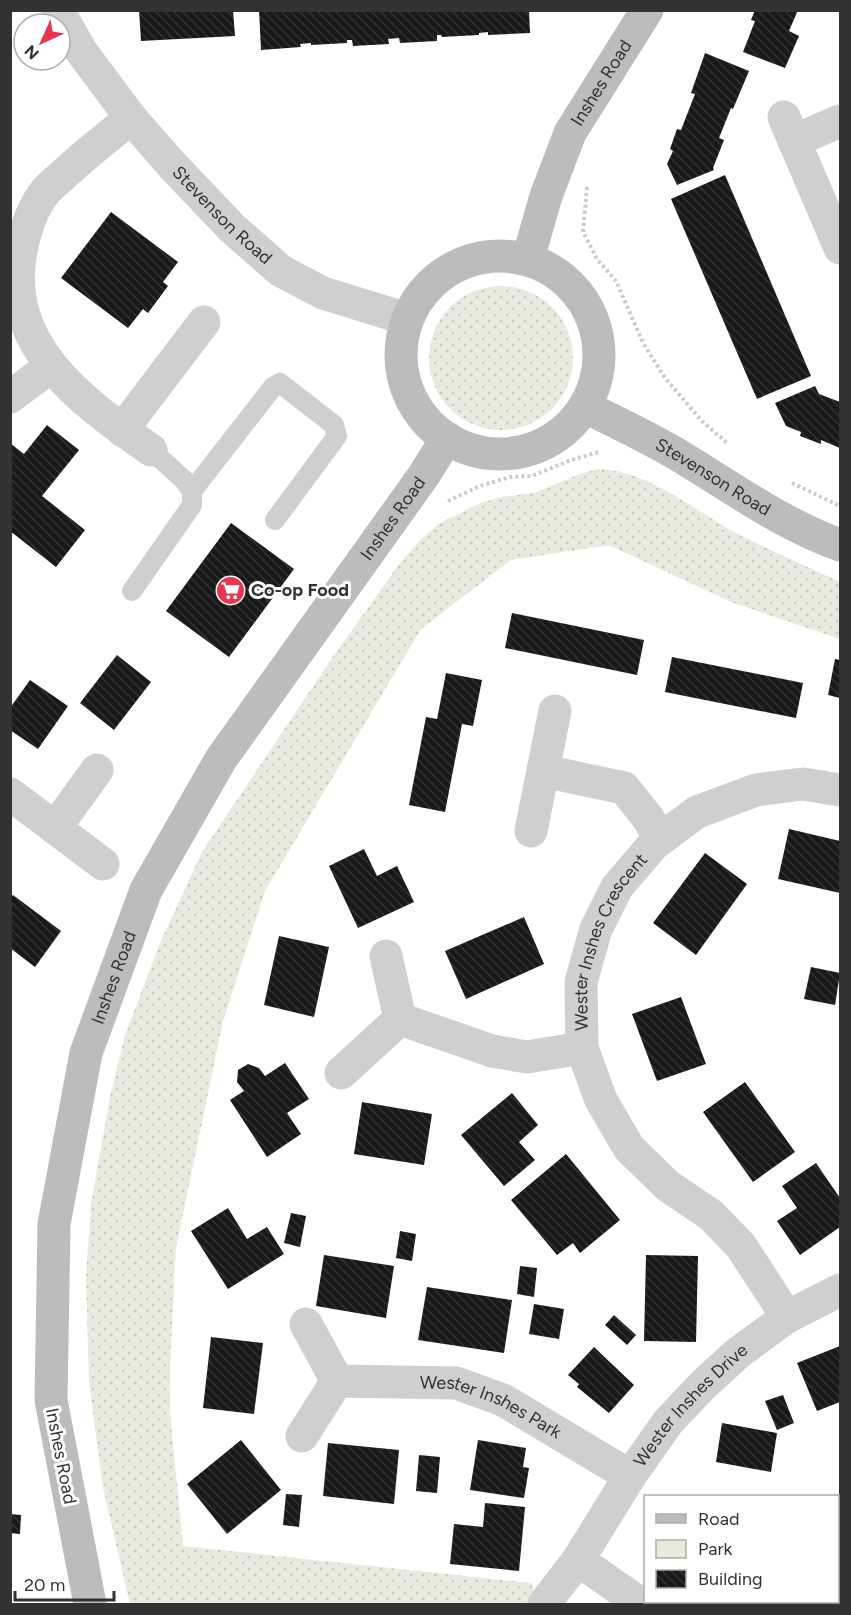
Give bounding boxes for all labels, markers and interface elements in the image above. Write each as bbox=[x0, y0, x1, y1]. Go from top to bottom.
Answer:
north arrow bbox=[12, 12, 72, 72]
street label: Inshes Road bbox=[566, 36, 637, 130]
text: N bbox=[21, 41, 43, 63]
street label: Stevenson Road bbox=[168, 161, 277, 269]
street label: Stevenson Road bbox=[652, 433, 775, 521]
street label: Inshes Road bbox=[356, 472, 430, 565]
supermarket icon: Co-op Food bbox=[214, 574, 246, 606]
place label: Co-op Food bbox=[251, 579, 349, 601]
street label: Wester Inshes Crescent bbox=[570, 849, 652, 1031]
street label: Inshes Road bbox=[87, 928, 141, 1027]
street label: Wester Inshes Drive bbox=[629, 1339, 752, 1471]
street label: Wester Inshes Park bbox=[420, 1371, 566, 1444]
street label: Inshes Road bbox=[41, 1406, 81, 1506]
legend bbox=[644, 1495, 839, 1603]
text: Road bbox=[698, 1508, 739, 1530]
text: Park bbox=[698, 1538, 733, 1560]
scale bar bbox=[15, 1564, 114, 1602]
text: Building bbox=[698, 1568, 763, 1590]
text: 20 m bbox=[24, 1574, 65, 1596]

